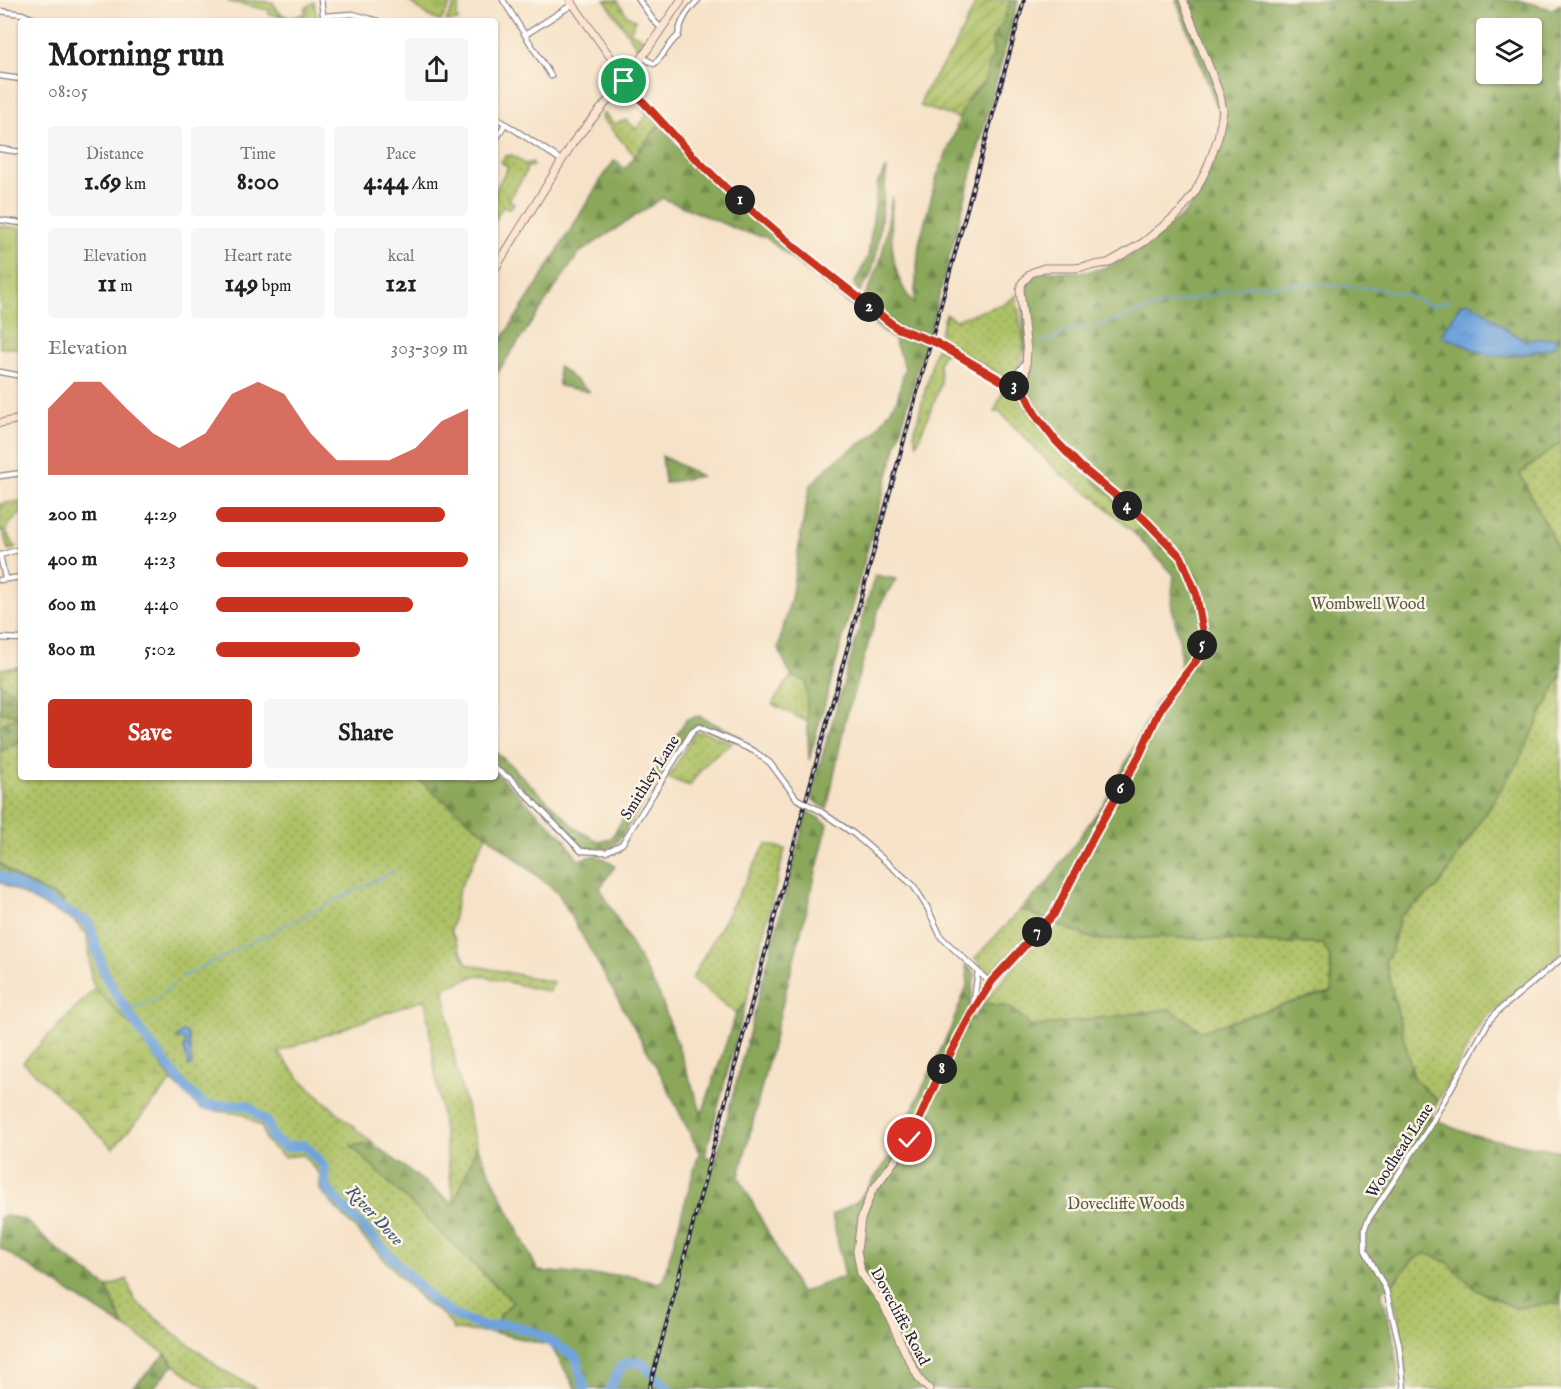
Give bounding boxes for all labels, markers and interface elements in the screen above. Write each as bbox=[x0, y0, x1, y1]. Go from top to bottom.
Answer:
map controls bbox=[1476, 18, 1542, 84]
button: layers bbox=[1476, 18, 1542, 84]
text: Morning run bbox=[48, 35, 224, 77]
button: share bbox=[405, 38, 468, 101]
pin bbox=[598, 55, 649, 106]
icon: arrive bbox=[607, 64, 640, 97]
text: 08:05 bbox=[48, 79, 88, 104]
text: Distance bbox=[86, 145, 144, 165]
text: Time bbox=[240, 145, 276, 165]
text: Pace bbox=[386, 145, 416, 165]
text: 1.69 bbox=[84, 165, 122, 198]
text: 8:00 bbox=[237, 165, 279, 198]
text: 4:44 bbox=[364, 165, 409, 198]
text: km bbox=[122, 175, 146, 195]
text: /km bbox=[409, 175, 438, 195]
pin: 1 bbox=[725, 185, 755, 215]
text: 1 bbox=[737, 190, 743, 210]
text: Elevation bbox=[83, 247, 147, 267]
text: Heart rate bbox=[224, 247, 292, 267]
text: kcal bbox=[388, 247, 414, 267]
text: 11 bbox=[97, 267, 117, 300]
text: 149 bbox=[225, 267, 258, 300]
text: 121 bbox=[385, 267, 417, 300]
text: m bbox=[117, 277, 133, 297]
text: bpm bbox=[258, 277, 291, 297]
pin: 2 bbox=[854, 292, 884, 322]
text: 2 bbox=[865, 297, 873, 317]
text: Elevation bbox=[48, 336, 127, 361]
text: 303–309 m bbox=[391, 336, 468, 361]
pin: 3 bbox=[999, 371, 1029, 401]
text: 3 bbox=[1011, 376, 1017, 396]
pin: 4 bbox=[1112, 491, 1142, 521]
text: 4 bbox=[1123, 496, 1131, 516]
text: 200 m bbox=[48, 502, 97, 527]
text: 4:29 bbox=[144, 502, 177, 527]
text: 400 m bbox=[48, 547, 97, 572]
text: 4:23 bbox=[144, 547, 176, 572]
text: 600 m bbox=[48, 592, 96, 617]
text: 4:40 bbox=[144, 592, 179, 617]
park label: Wombwell Wood bbox=[1311, 595, 1425, 615]
pin: 5 bbox=[1187, 630, 1217, 660]
text: 5 bbox=[1199, 635, 1205, 655]
text: 800 m bbox=[48, 637, 95, 662]
text: 5:02 bbox=[144, 637, 176, 662]
button: Save bbox=[48, 699, 252, 768]
button: Share bbox=[264, 699, 468, 768]
street label: Smithley Lane bbox=[617, 732, 685, 824]
pin: 6 bbox=[1105, 774, 1135, 804]
text: 6 bbox=[1117, 779, 1123, 799]
pin: 7 bbox=[1022, 917, 1052, 947]
text: 7 bbox=[1033, 922, 1041, 942]
pin: 8 bbox=[927, 1054, 957, 1084]
text: 8 bbox=[939, 1059, 945, 1079]
street label: Woodhead Lane bbox=[1363, 1100, 1439, 1202]
pin bbox=[884, 1114, 935, 1165]
icon: check bbox=[893, 1123, 926, 1156]
water label: River Dove bbox=[340, 1181, 408, 1251]
park label: Dovecliffe Woods bbox=[1067, 1195, 1185, 1215]
street label: Dovecliffe Road bbox=[865, 1265, 934, 1370]

